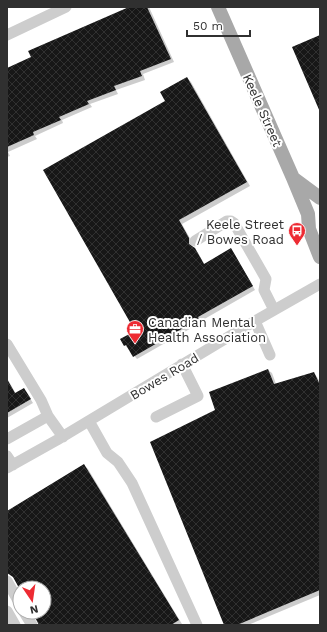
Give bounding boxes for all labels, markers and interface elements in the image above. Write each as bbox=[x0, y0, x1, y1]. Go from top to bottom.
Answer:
scale bar bbox=[187, 12, 250, 38]
text: 50 m bbox=[193, 19, 223, 33]
street label: Keele Street bbox=[240, 72, 285, 149]
place label: Keele Street / Bowes Road bbox=[197, 217, 285, 247]
bus stop icon: Keele Street / Bowes Road bbox=[287, 221, 307, 246]
place label: Canadian Mental Health Association bbox=[148, 315, 266, 345]
office icon: Canadian Mental Health Association bbox=[125, 319, 145, 344]
street label: Bowes Road bbox=[127, 350, 201, 403]
north arrow bbox=[12, 580, 52, 620]
text: N bbox=[29, 602, 40, 617]

